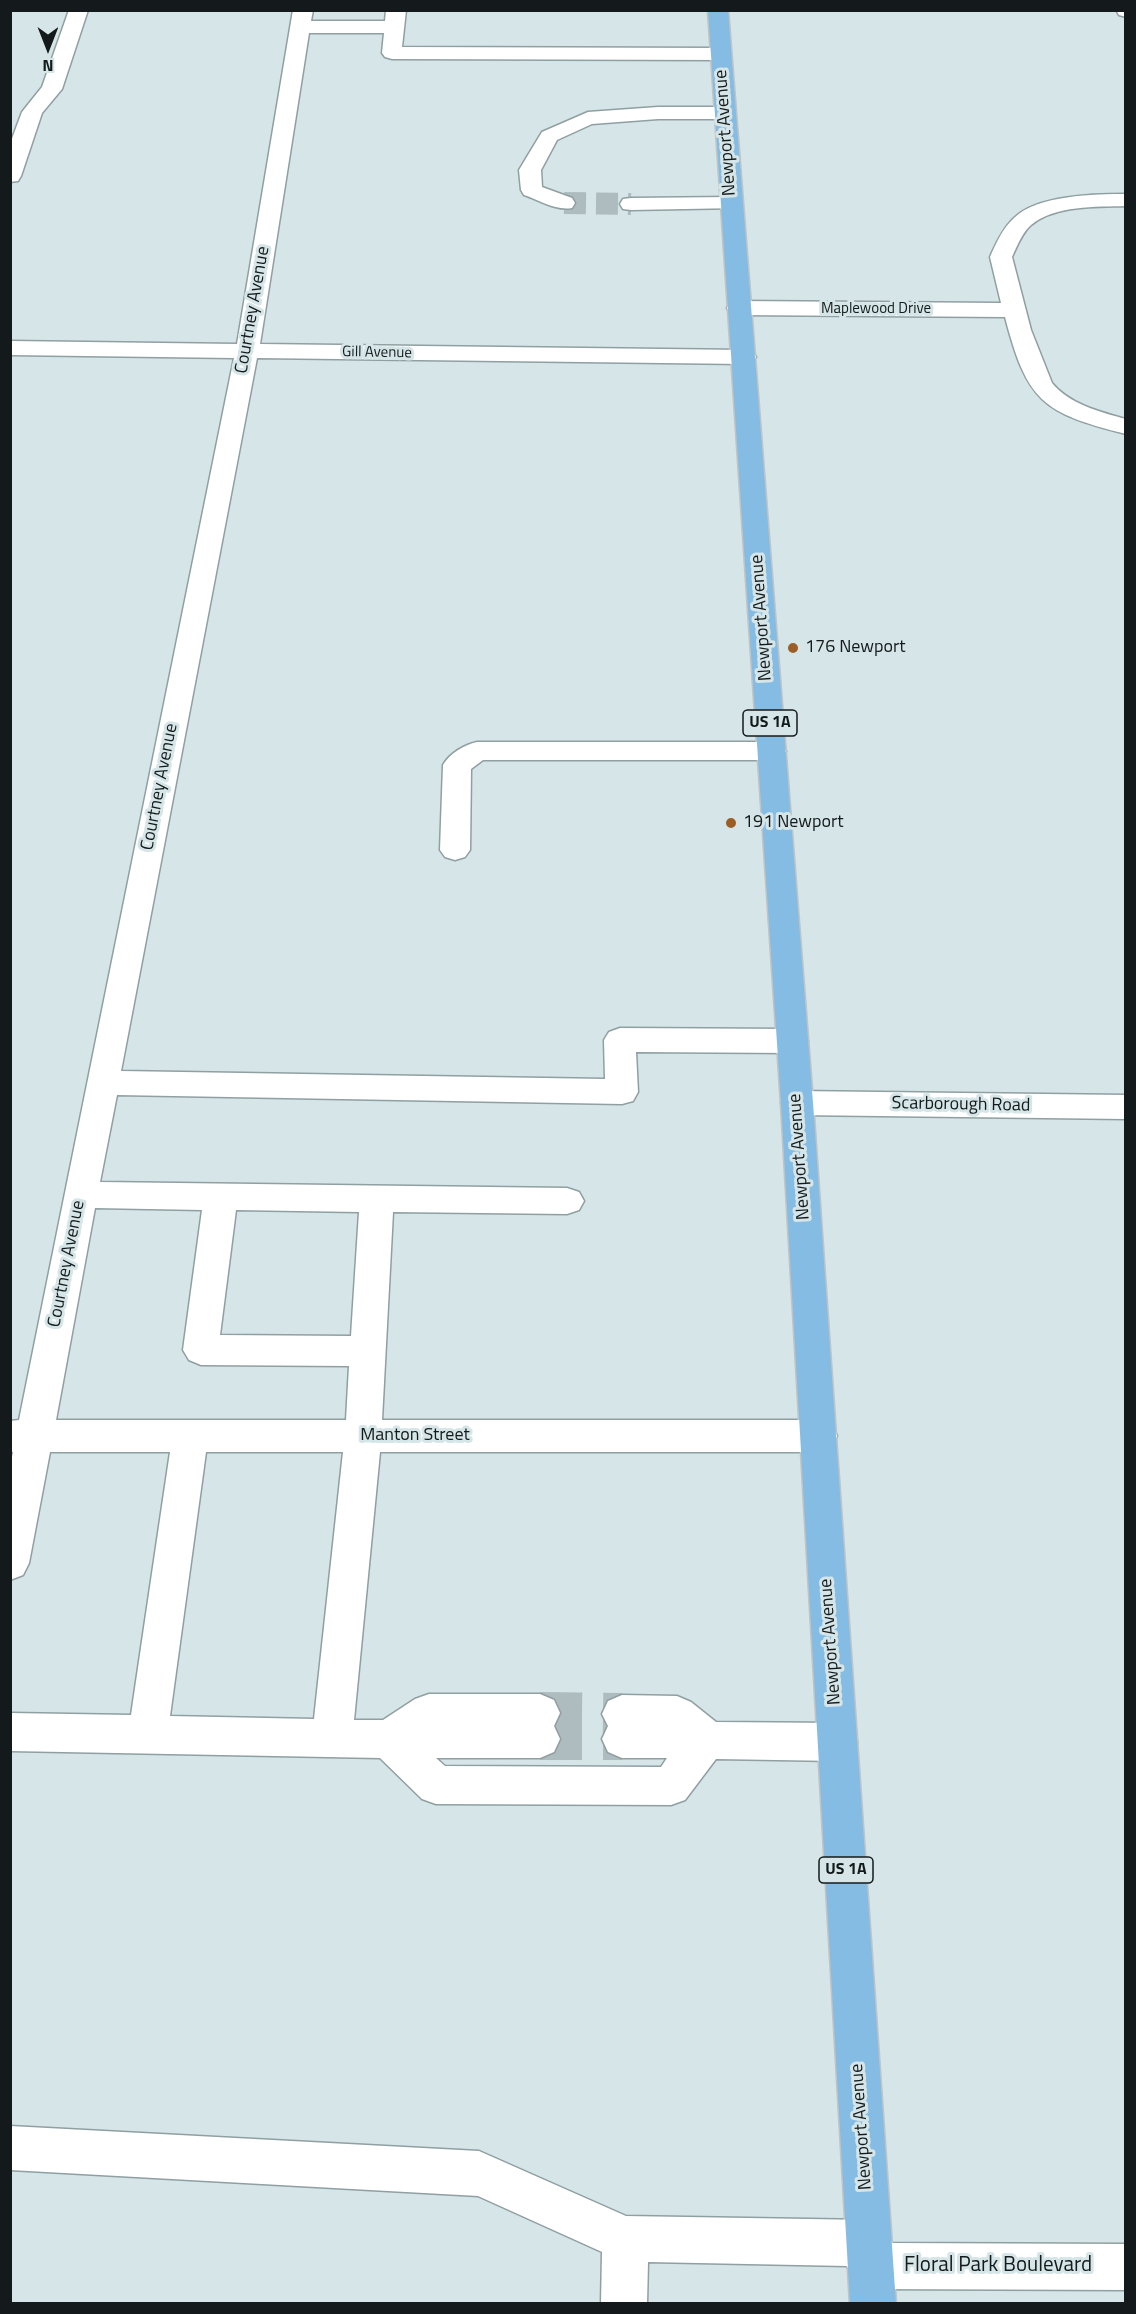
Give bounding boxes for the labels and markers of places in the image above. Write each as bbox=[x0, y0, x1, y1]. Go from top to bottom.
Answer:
place label: 176 Newport bbox=[805, 637, 906, 659]
marker: 176 Newport bbox=[786, 641, 800, 655]
place label: 191 Newport bbox=[743, 812, 844, 834]
marker: 191 Newport bbox=[724, 816, 738, 830]

